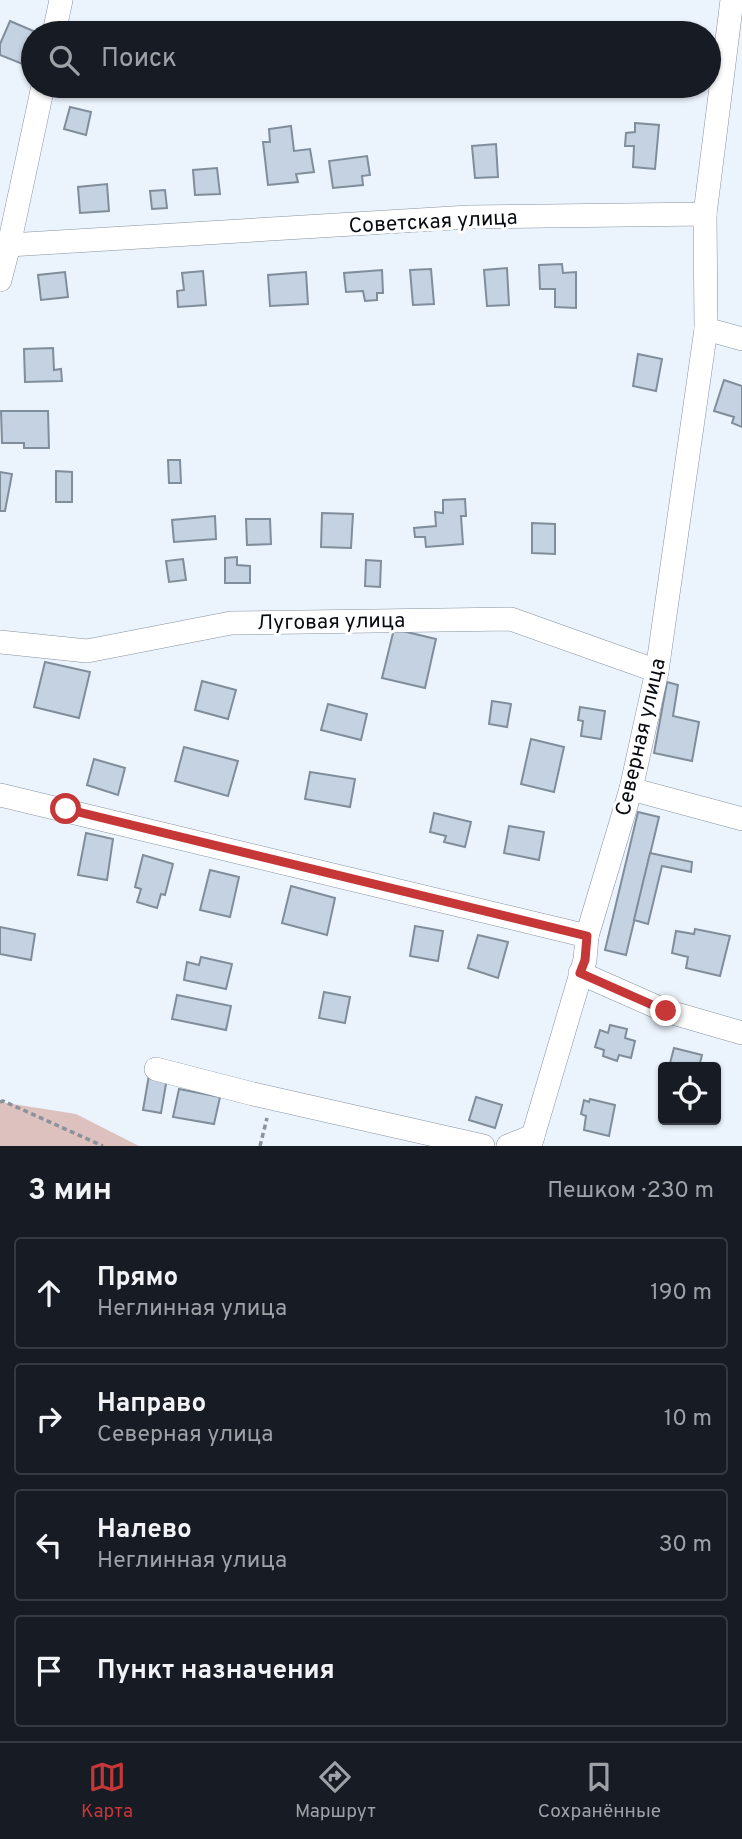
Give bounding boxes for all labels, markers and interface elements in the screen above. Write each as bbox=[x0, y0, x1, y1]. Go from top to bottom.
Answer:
search box bbox=[21, 21, 721, 98]
icon: search bbox=[45, 41, 83, 79]
text: Поиск bbox=[101, 43, 177, 76]
street label: Советская улица bbox=[348, 205, 518, 240]
street label: Луговая улица bbox=[257, 608, 405, 637]
street label: Северная улица bbox=[610, 656, 673, 819]
route start bbox=[50, 793, 81, 824]
route end bbox=[650, 995, 681, 1026]
map controls bbox=[658, 1062, 721, 1125]
button: locate bbox=[658, 1062, 721, 1125]
text: 3 мин bbox=[28, 1173, 112, 1210]
text: Пешком · 230 m bbox=[547, 1177, 714, 1206]
text: Прямо bbox=[97, 1262, 178, 1295]
icon: ahead bbox=[30, 1274, 68, 1312]
text: 190 m bbox=[650, 1279, 712, 1308]
text: Неглинная улица bbox=[97, 1295, 287, 1324]
text: Направо bbox=[97, 1388, 206, 1421]
icon: right bbox=[30, 1400, 68, 1438]
text: 10 m bbox=[664, 1405, 712, 1434]
text: Северная улица bbox=[97, 1421, 273, 1450]
text: Налево bbox=[97, 1514, 192, 1547]
icon: left bbox=[30, 1526, 68, 1564]
text: 30 m bbox=[659, 1531, 712, 1560]
text: Неглинная улица bbox=[97, 1547, 287, 1576]
icon: arrive bbox=[30, 1652, 68, 1690]
text: Пункт назначения bbox=[97, 1655, 335, 1688]
tab: Карта bbox=[81, 1758, 133, 1824]
tab: Маршрут bbox=[295, 1758, 376, 1824]
tab: Сохранённые bbox=[538, 1758, 661, 1824]

